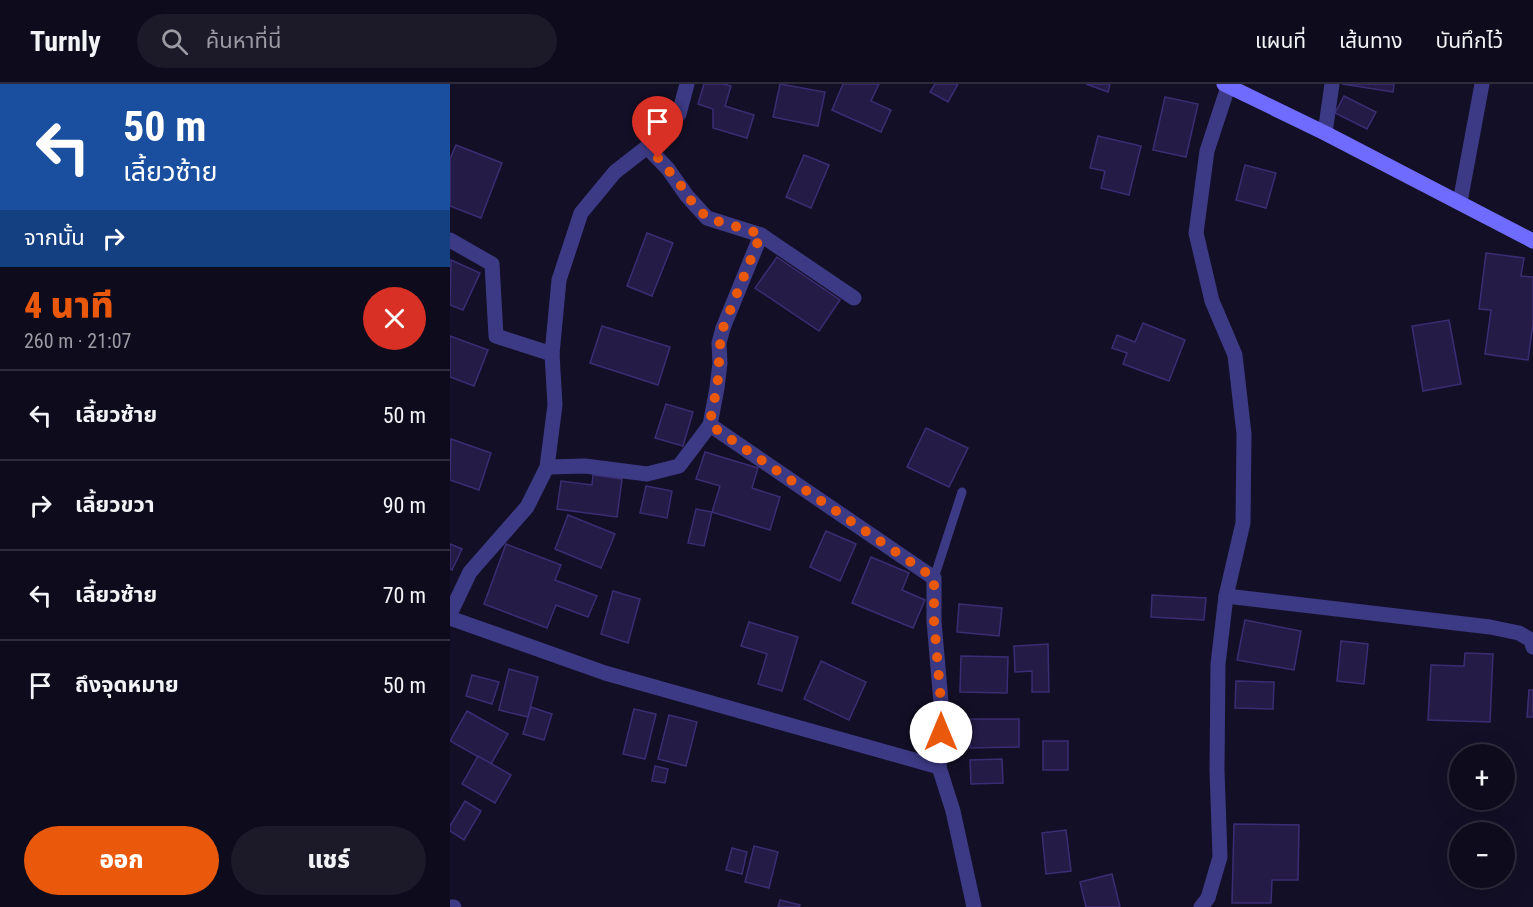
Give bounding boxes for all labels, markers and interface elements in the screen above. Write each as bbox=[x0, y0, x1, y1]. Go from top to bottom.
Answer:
search box bbox=[137, 14, 557, 68]
text: Turnly bbox=[30, 25, 101, 58]
icon: search bbox=[158, 25, 191, 58]
text: ค้นหาที่นี่ bbox=[206, 28, 281, 53]
text: แผนที่ bbox=[1255, 29, 1306, 53]
text: เส้นทาง bbox=[1339, 29, 1403, 53]
text: บันทึกไว้ bbox=[1436, 29, 1503, 53]
pin bbox=[632, 96, 683, 158]
text: 50 m bbox=[123, 102, 206, 151]
icon: arrive bbox=[641, 105, 674, 138]
icon: left bbox=[24, 108, 102, 186]
text: เลี้ยวซ้าย bbox=[123, 156, 217, 188]
icon: right bbox=[97, 222, 130, 255]
text: จากนั้น bbox=[24, 225, 85, 250]
text: 4 นาที bbox=[24, 285, 114, 327]
button: close bbox=[363, 287, 426, 350]
text: 260 m · 21:07 bbox=[24, 329, 131, 353]
icon: left bbox=[24, 399, 57, 432]
text: เลี้ยวซ้าย bbox=[75, 402, 157, 427]
text: 50 m bbox=[383, 403, 426, 428]
icon: right bbox=[24, 489, 57, 522]
text: เลี้ยวขวา bbox=[75, 492, 155, 517]
text: 90 m bbox=[383, 493, 426, 518]
icon: left bbox=[24, 579, 57, 612]
text: เลี้ยวซ้าย bbox=[75, 582, 157, 607]
text: 70 m bbox=[383, 583, 426, 608]
icon: arrive bbox=[24, 669, 57, 702]
text: ถึงจุดหมาย bbox=[75, 672, 179, 697]
text: 50 m bbox=[383, 673, 426, 698]
position arrow bbox=[909, 700, 973, 764]
map controls bbox=[1449, 744, 1515, 888]
button: + bbox=[1449, 744, 1515, 810]
button: − bbox=[1449, 822, 1515, 888]
button: ออก bbox=[24, 826, 219, 895]
button: แชร์ bbox=[231, 826, 426, 895]

